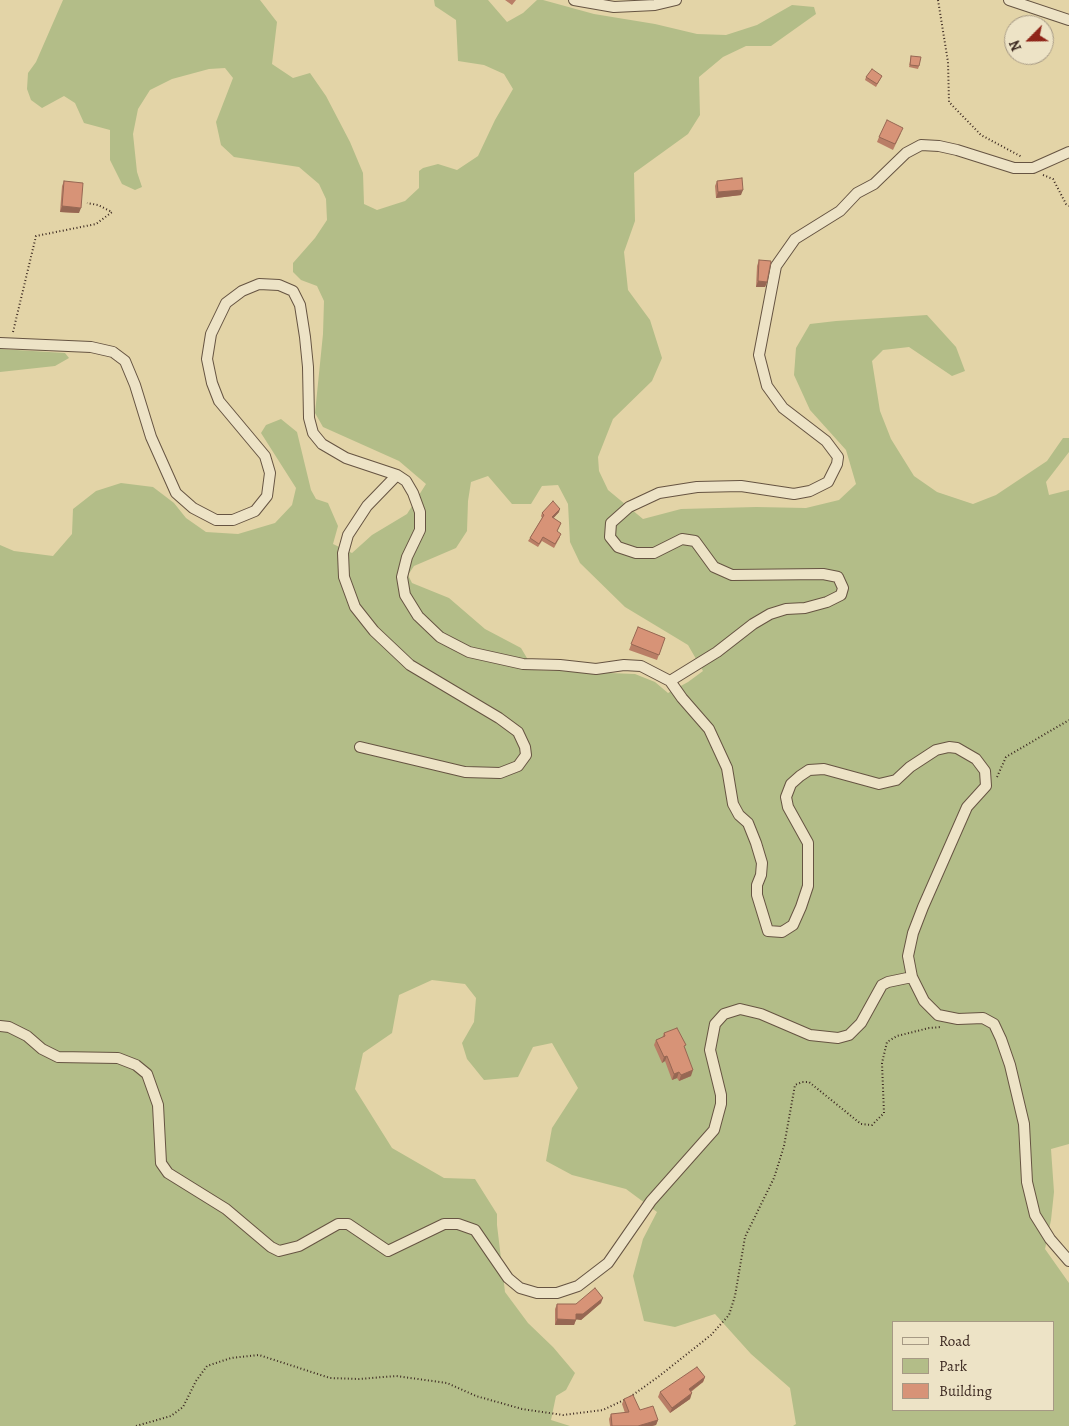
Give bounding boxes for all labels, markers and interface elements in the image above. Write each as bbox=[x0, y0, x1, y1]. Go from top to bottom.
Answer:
north arrow bbox=[1004, 15, 1054, 65]
text: N bbox=[1005, 37, 1026, 54]
legend bbox=[892, 1321, 1054, 1411]
text: Road bbox=[939, 1331, 970, 1351]
text: Park bbox=[939, 1356, 967, 1376]
text: Building bbox=[939, 1381, 992, 1401]

